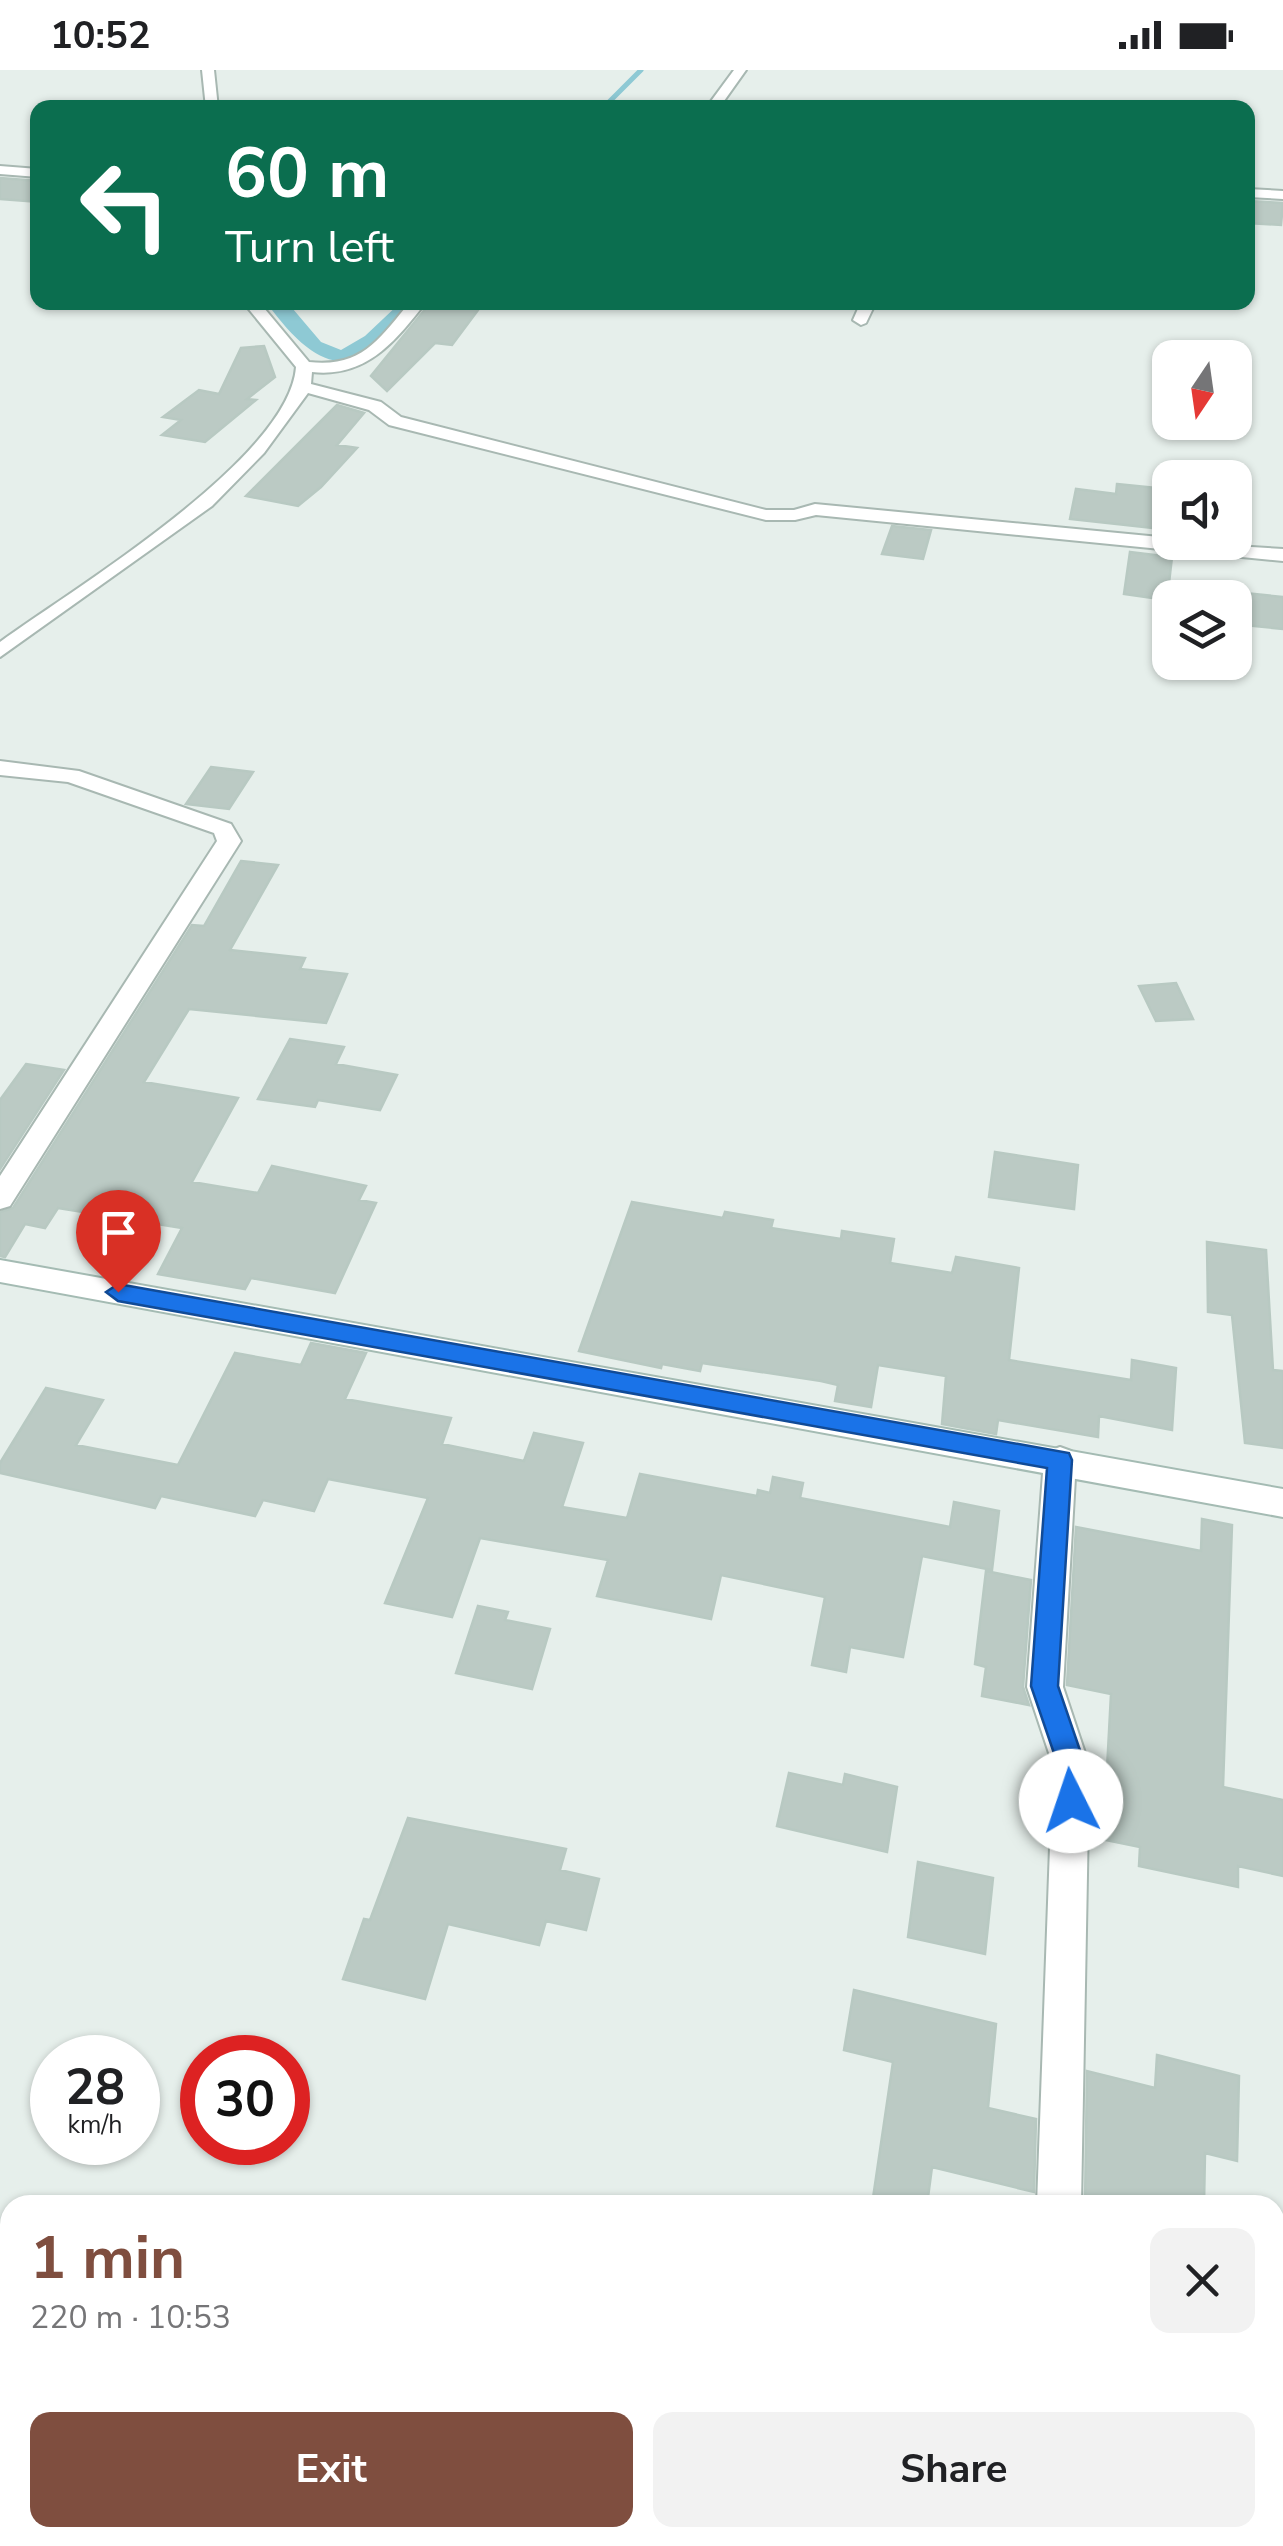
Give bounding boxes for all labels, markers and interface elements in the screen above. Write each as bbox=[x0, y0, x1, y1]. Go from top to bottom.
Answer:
text: 10:52 bbox=[50, 10, 151, 61]
text: 60 m bbox=[225, 126, 389, 222]
icon: left bbox=[60, 140, 190, 270]
text: Turn left bbox=[225, 217, 394, 278]
north arrow bbox=[1152, 340, 1252, 440]
map controls bbox=[1152, 340, 1252, 680]
button: sound bbox=[1152, 460, 1252, 560]
button: layers bbox=[1152, 580, 1252, 680]
pin bbox=[76, 1190, 161, 1293]
icon: arrive bbox=[91, 1205, 146, 1260]
position arrow bbox=[1019, 1749, 1123, 1853]
speed limit sign: 30 bbox=[180, 2035, 310, 2165]
text: 28 bbox=[65, 2053, 125, 2122]
text: km/h bbox=[67, 2108, 123, 2142]
text: 1 min bbox=[30, 2217, 185, 2299]
button: close bbox=[1150, 2228, 1255, 2333]
text: 220 m · 10:53 bbox=[30, 2296, 231, 2339]
button: Exit bbox=[30, 2412, 633, 2527]
button: Share bbox=[653, 2412, 1255, 2527]

